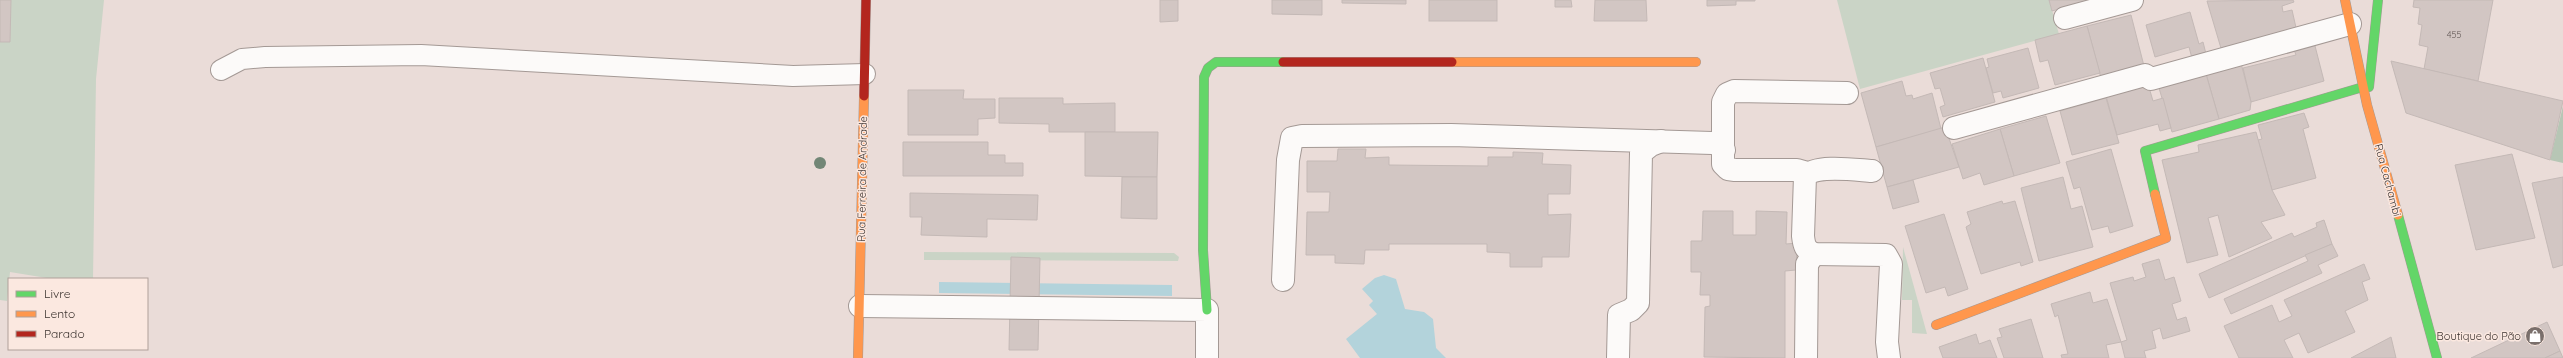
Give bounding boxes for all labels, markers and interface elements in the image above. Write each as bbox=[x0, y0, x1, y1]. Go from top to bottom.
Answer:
house number: 455 bbox=[2447, 29, 2461, 40]
street label: Rua Ferreira de Andrade bbox=[854, 116, 870, 242]
street label: Rua Cachambi bbox=[2372, 142, 2404, 218]
legend bbox=[8, 278, 148, 350]
text: Livre bbox=[44, 286, 71, 301]
text: Lento bbox=[44, 306, 75, 321]
shop icon: Boutique do Pão bbox=[2524, 325, 2546, 347]
text: Parado bbox=[44, 326, 85, 341]
place label: Boutique do Pão bbox=[2437, 329, 2521, 343]

